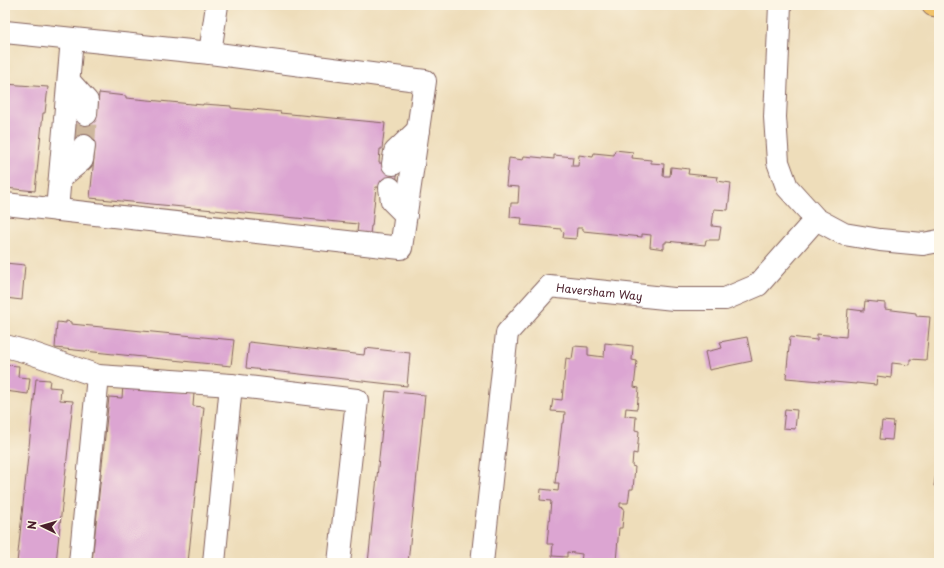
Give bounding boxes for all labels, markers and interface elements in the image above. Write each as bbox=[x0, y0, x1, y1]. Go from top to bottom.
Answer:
street label: Haversham Way bbox=[555, 278, 643, 304]
north arrow bbox=[22, 506, 62, 546]
text: N bbox=[23, 520, 40, 530]

